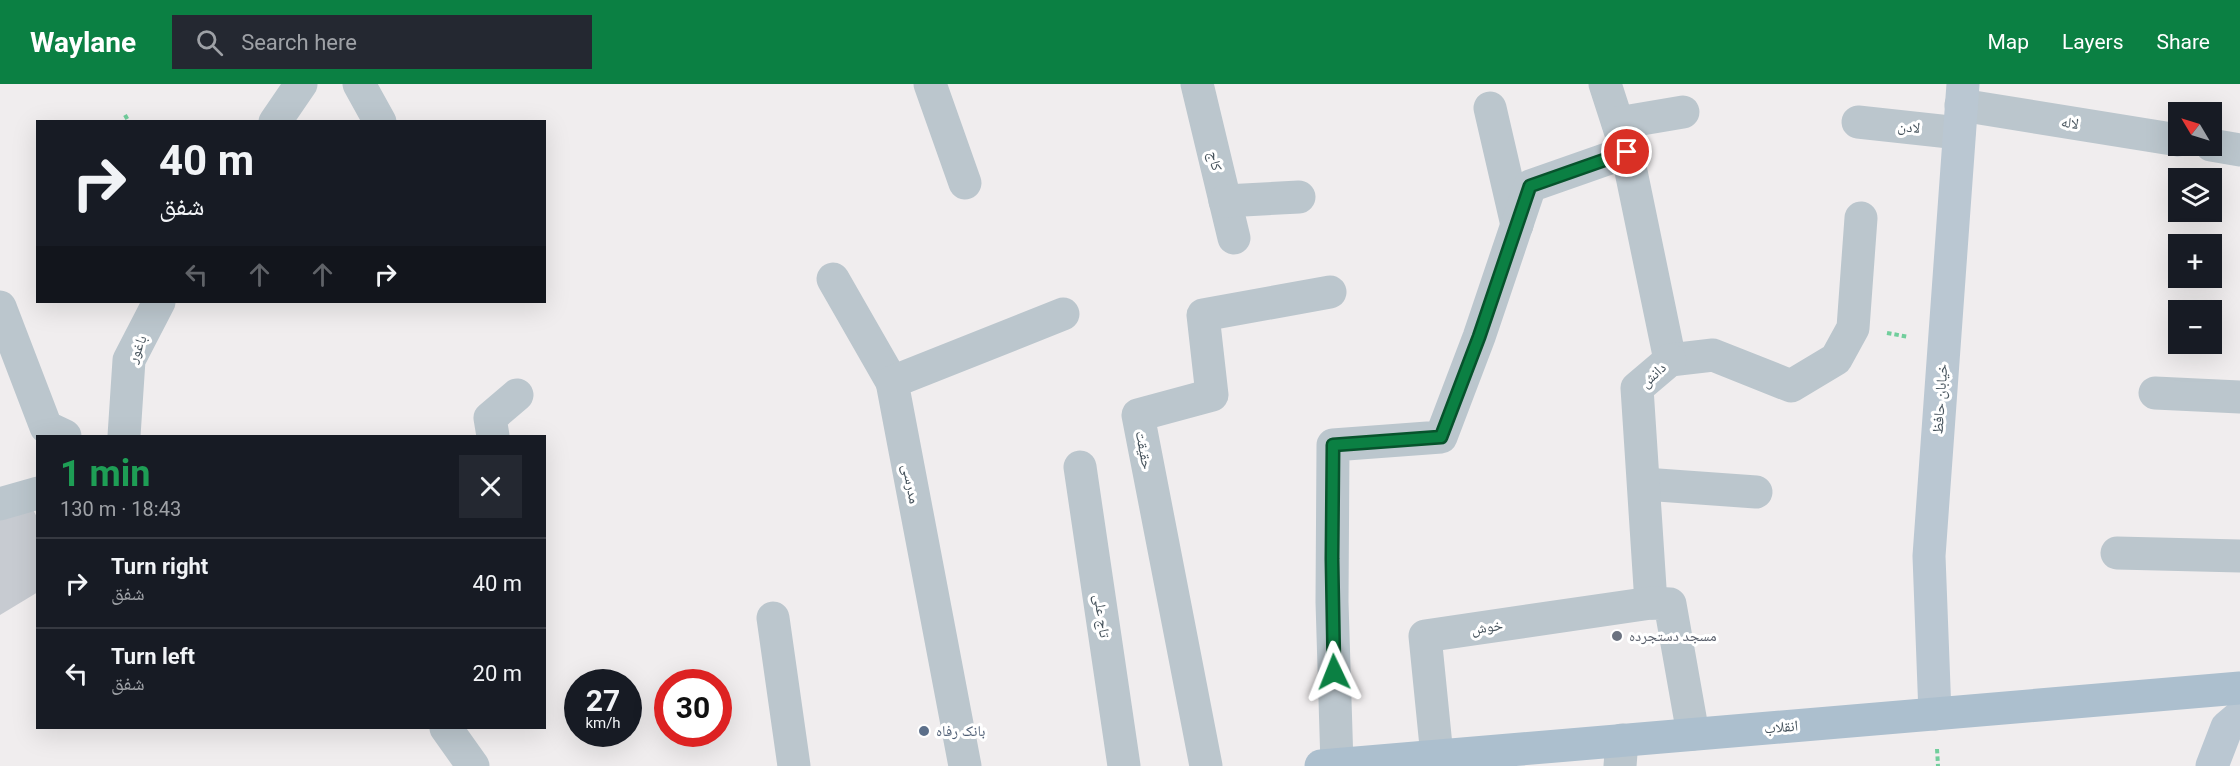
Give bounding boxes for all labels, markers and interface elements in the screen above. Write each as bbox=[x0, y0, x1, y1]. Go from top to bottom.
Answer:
search box bbox=[172, 15, 592, 69]
text: Waylane bbox=[30, 26, 136, 59]
icon: search bbox=[193, 26, 226, 59]
text: Search here bbox=[241, 30, 357, 55]
text: Map bbox=[1987, 30, 2029, 54]
text: Layers bbox=[2062, 30, 2123, 54]
text: Share bbox=[2156, 30, 2210, 54]
north arrow bbox=[2168, 102, 2222, 156]
map controls bbox=[2168, 102, 2222, 354]
street label: لاله bbox=[2060, 113, 2080, 133]
street label: لادن bbox=[1897, 117, 1921, 138]
pin bbox=[1601, 126, 1652, 177]
icon: arrive bbox=[1610, 135, 1643, 168]
text: 40 m bbox=[159, 136, 254, 185]
icon: right bbox=[60, 144, 138, 222]
street label: کاج bbox=[1203, 149, 1226, 173]
button: layers bbox=[2168, 168, 2222, 222]
text: شفق bbox=[159, 190, 205, 222]
button: + bbox=[2168, 234, 2222, 288]
icon: left bbox=[180, 258, 213, 291]
icon: ahead bbox=[243, 258, 276, 291]
icon: ahead bbox=[306, 258, 339, 291]
icon: right bbox=[369, 258, 402, 291]
button: − bbox=[2168, 300, 2222, 354]
street label: باغور bbox=[123, 333, 151, 366]
street label: دانش bbox=[1636, 358, 1670, 392]
street label: خیابان حافظ bbox=[1929, 363, 1952, 435]
street label: حقیقت bbox=[1131, 429, 1157, 471]
text: 1 min bbox=[60, 453, 151, 495]
button: close bbox=[459, 455, 522, 518]
street label: مدرسی bbox=[897, 463, 924, 506]
text: 130 m · 18:43 bbox=[60, 497, 181, 521]
text: Turn right bbox=[111, 554, 208, 579]
icon: right bbox=[60, 567, 93, 600]
text: 40 m bbox=[473, 571, 522, 596]
text: شفق bbox=[111, 581, 145, 605]
street label: تاج علی bbox=[1089, 593, 1114, 640]
street label: خوش bbox=[1470, 616, 1505, 639]
place label: مسجد دستجرده bbox=[1629, 627, 1717, 645]
marker: مسجد دستجرده bbox=[1610, 629, 1624, 643]
position arrow bbox=[1302, 640, 1366, 704]
text: Turn left bbox=[111, 644, 195, 669]
icon: left bbox=[60, 657, 93, 690]
text: 20 m bbox=[473, 661, 522, 686]
speed limit sign: 30 bbox=[654, 669, 732, 747]
text: شفق bbox=[111, 671, 145, 695]
text: 27 bbox=[586, 683, 620, 718]
text: km/h bbox=[585, 714, 621, 732]
street label: انقلاب bbox=[1763, 717, 1799, 737]
place label: بانک رفاه bbox=[936, 722, 985, 740]
marker: بانک رفاه bbox=[917, 724, 931, 738]

